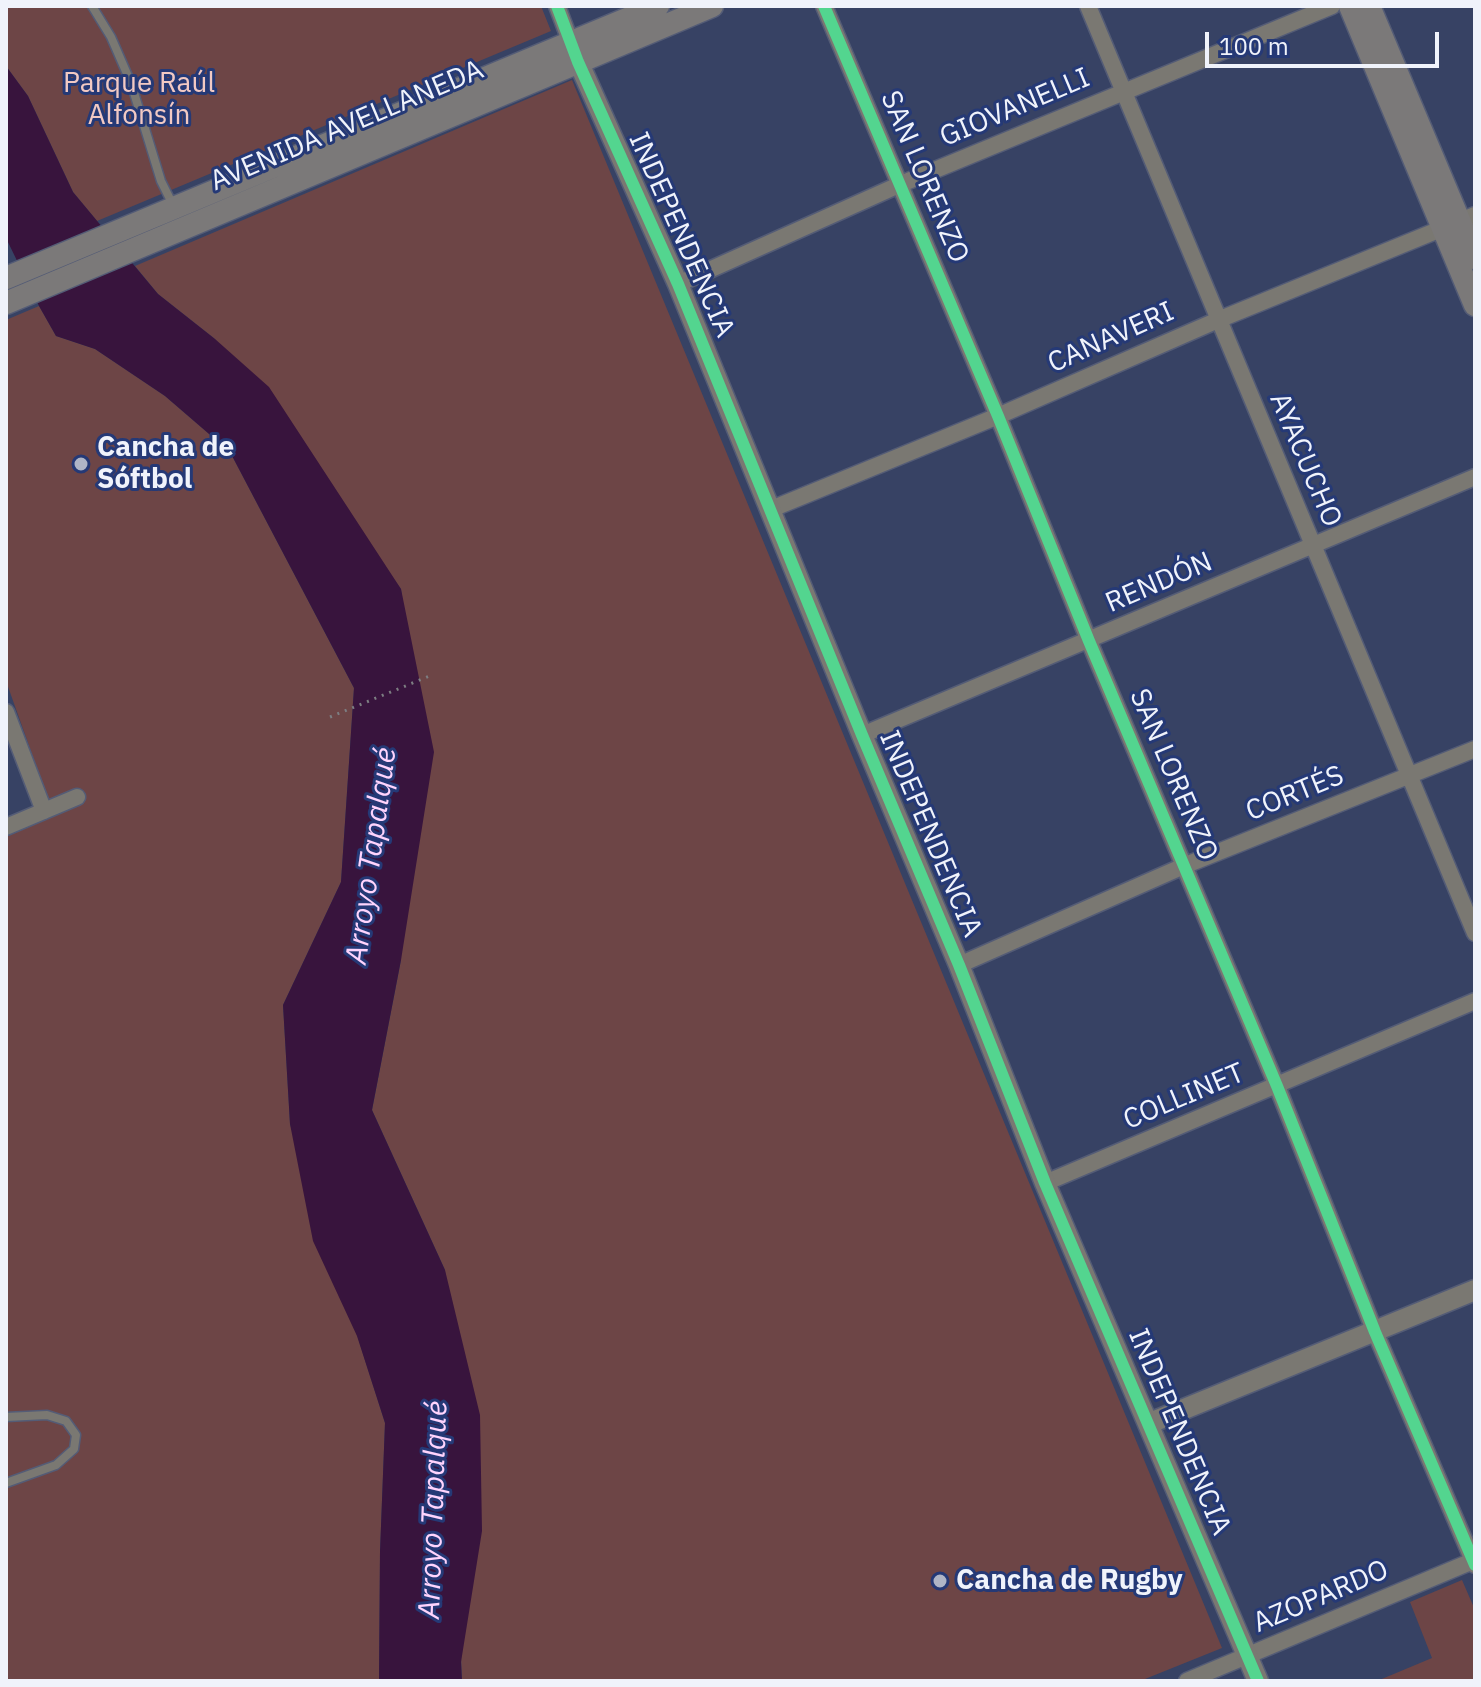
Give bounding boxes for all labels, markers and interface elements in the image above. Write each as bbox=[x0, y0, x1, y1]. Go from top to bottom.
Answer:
scale bar bbox=[1209, 16, 1443, 66]
text: 100 m bbox=[1219, 30, 1289, 62]
street label: AVENIDA AVELLANEDA bbox=[205, 53, 489, 199]
street label: GIOVANELLI bbox=[935, 61, 1095, 155]
park label: Parque Raúl Alfonsín bbox=[63, 67, 215, 133]
street label: SAN LORENZO bbox=[873, 86, 975, 268]
street label: INDEPENDENCIA bbox=[621, 127, 741, 343]
street label: CANAVERI bbox=[1043, 295, 1179, 381]
street label: AYACUCHO bbox=[1262, 388, 1348, 532]
place label: Cancha de Sóftbol bbox=[97, 431, 234, 497]
marker: Cancha de Sóftbol bbox=[72, 455, 90, 473]
street label: RENDÓN bbox=[1101, 546, 1217, 620]
street label: SAN LORENZO bbox=[1122, 684, 1224, 866]
street label: INDEPENDENCIA bbox=[871, 726, 989, 942]
water label: Arroyo Tapalqué bbox=[339, 745, 405, 967]
street label: CORTÉS bbox=[1241, 759, 1349, 829]
street label: COLLINET bbox=[1118, 1056, 1250, 1138]
street label: INDEPENDENCIA bbox=[1120, 1324, 1238, 1540]
water label: Arroyo Tapalqué bbox=[412, 1400, 456, 1620]
street label: AZOPARDO bbox=[1248, 1553, 1394, 1641]
place label: Cancha de Rugby bbox=[956, 1564, 1183, 1598]
marker: Cancha de Rugby bbox=[931, 1572, 949, 1590]

